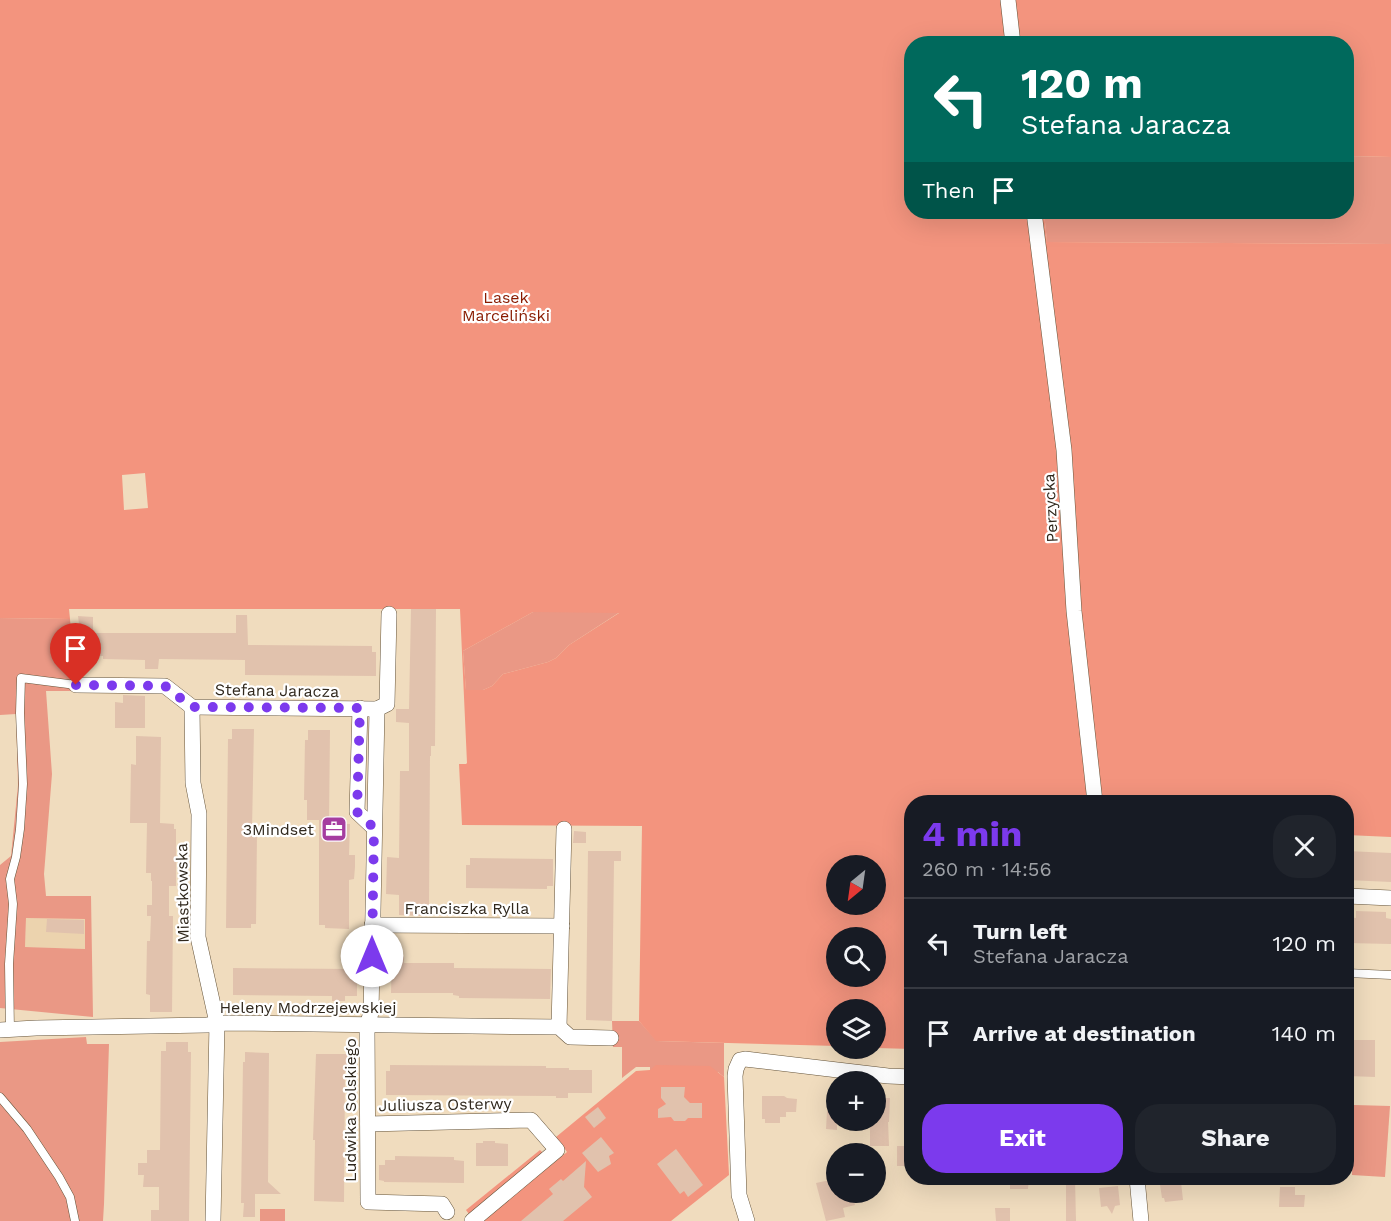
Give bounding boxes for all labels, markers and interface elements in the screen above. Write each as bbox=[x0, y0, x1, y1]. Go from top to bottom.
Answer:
text: 120 m bbox=[1021, 59, 1143, 108]
icon: left bbox=[922, 60, 1000, 138]
text: Stefana Jaracza bbox=[1021, 109, 1231, 141]
icon: arrive bbox=[987, 174, 1020, 207]
text: Then bbox=[922, 178, 975, 203]
park label: Lasek Marceliński bbox=[462, 288, 550, 325]
street label: Perzycka bbox=[1039, 473, 1062, 543]
pin bbox=[50, 623, 101, 685]
icon: arrive bbox=[59, 632, 92, 665]
street label: Stefana Jaracza bbox=[215, 680, 339, 701]
text: 4 min bbox=[922, 813, 1022, 855]
office icon: 3Mindset bbox=[319, 814, 349, 844]
button: close bbox=[1273, 815, 1336, 878]
place label: 3Mindset bbox=[243, 820, 314, 839]
street label: Miastkowska bbox=[172, 843, 193, 943]
north arrow bbox=[826, 855, 886, 915]
map controls bbox=[826, 855, 886, 1203]
text: 260 m · 14:56 bbox=[922, 857, 1052, 881]
street label: Franciszka Rylla bbox=[405, 899, 529, 918]
text: Turn left bbox=[973, 919, 1067, 944]
position arrow bbox=[340, 924, 404, 988]
button: search bbox=[826, 927, 886, 987]
icon: left bbox=[922, 927, 955, 960]
text: 120 m bbox=[1272, 931, 1336, 956]
text: Stefana Jaracza bbox=[973, 944, 1128, 968]
street label: Heleny Modrzejewskiej bbox=[219, 998, 397, 1017]
button: layers bbox=[826, 999, 886, 1059]
icon: arrive bbox=[922, 1017, 955, 1050]
text: Arrive at destination bbox=[973, 1021, 1196, 1046]
text: 140 m bbox=[1272, 1021, 1336, 1046]
street label: Ludwika Solskiego bbox=[341, 1038, 360, 1182]
button: + bbox=[826, 1071, 886, 1131]
street label: Juliusza Osterwy bbox=[378, 1094, 513, 1115]
button: Exit bbox=[922, 1104, 1123, 1173]
button: Share bbox=[1135, 1104, 1336, 1173]
button: − bbox=[826, 1143, 886, 1203]

